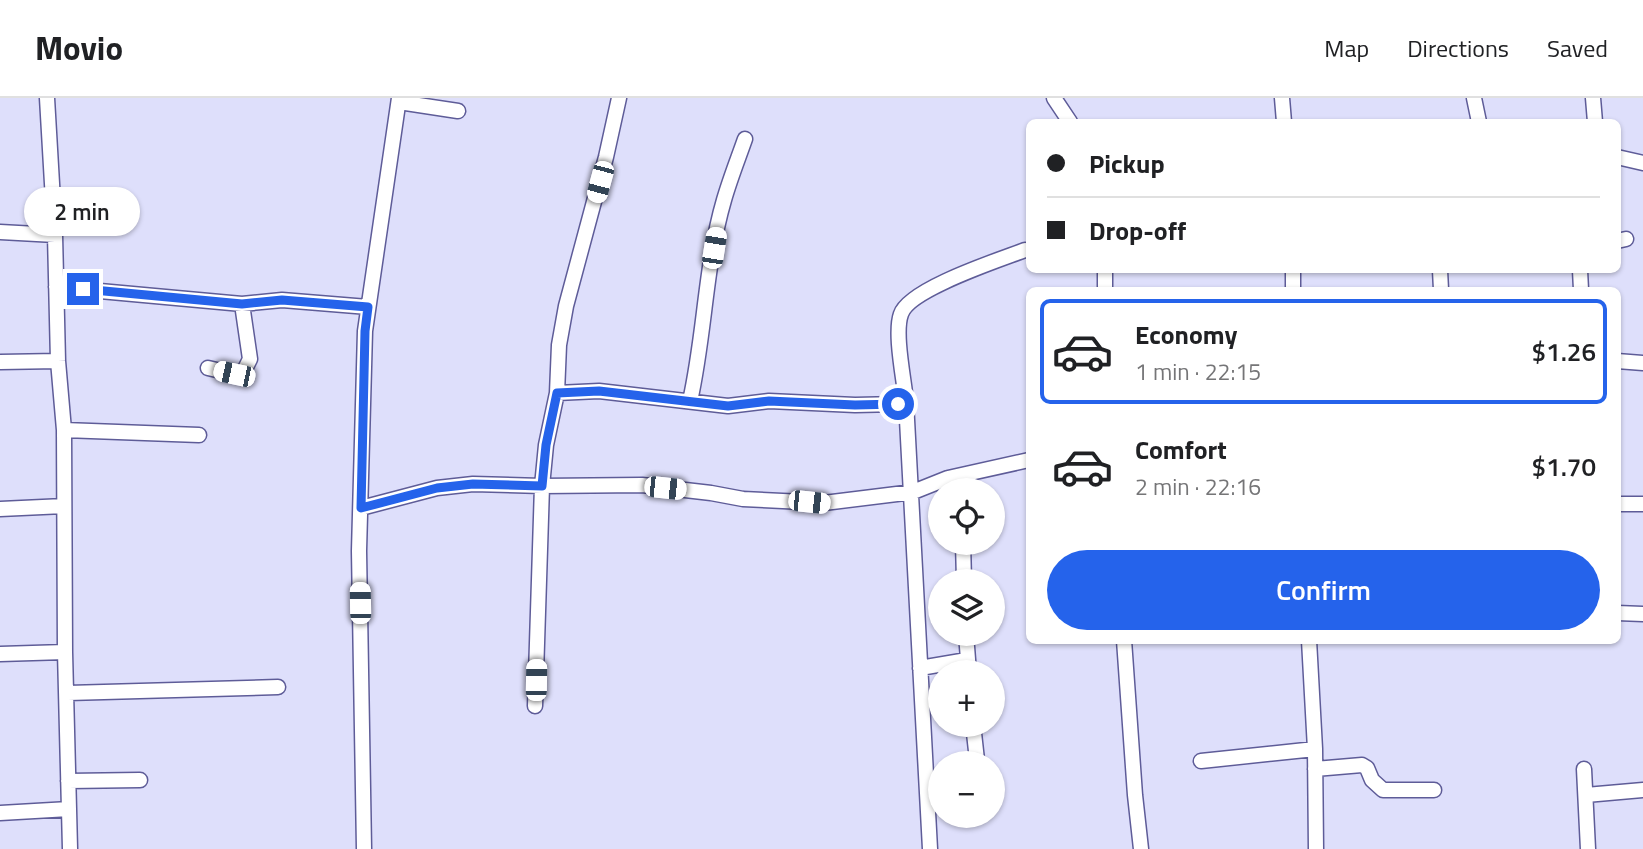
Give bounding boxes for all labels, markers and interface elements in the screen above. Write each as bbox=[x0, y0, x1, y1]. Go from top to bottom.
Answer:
text: Movio bbox=[35, 23, 123, 73]
text: Map bbox=[1324, 30, 1369, 66]
text: Directions bbox=[1407, 30, 1509, 66]
text: Saved bbox=[1547, 30, 1608, 66]
text: Pickup bbox=[1089, 144, 1165, 183]
car bbox=[585, 159, 616, 205]
callout: 2 min bbox=[25, 188, 141, 236]
text: 2 min bbox=[54, 194, 110, 229]
text: Drop-off bbox=[1089, 211, 1186, 250]
car bbox=[701, 226, 728, 270]
route end bbox=[67, 273, 99, 305]
text: Economy bbox=[1135, 315, 1237, 354]
icon: car bbox=[1051, 320, 1114, 383]
text: $1.26 bbox=[1532, 332, 1596, 371]
text: 1 min · 22:15 bbox=[1135, 354, 1261, 389]
car bbox=[212, 359, 257, 389]
route start bbox=[882, 388, 914, 420]
text: Comfort bbox=[1135, 430, 1227, 469]
icon: car bbox=[1051, 435, 1114, 498]
text: $1.70 bbox=[1532, 447, 1596, 486]
text: 2 min · 22:16 bbox=[1135, 469, 1261, 504]
car bbox=[644, 475, 687, 501]
map controls bbox=[928, 478, 1005, 828]
button: locate bbox=[928, 478, 1005, 555]
car bbox=[788, 489, 831, 515]
button: Confirm bbox=[1047, 550, 1600, 630]
button: layers bbox=[928, 569, 1005, 646]
car bbox=[350, 582, 371, 624]
car bbox=[526, 659, 547, 701]
button: + bbox=[928, 660, 1005, 737]
button: − bbox=[928, 751, 1005, 828]

